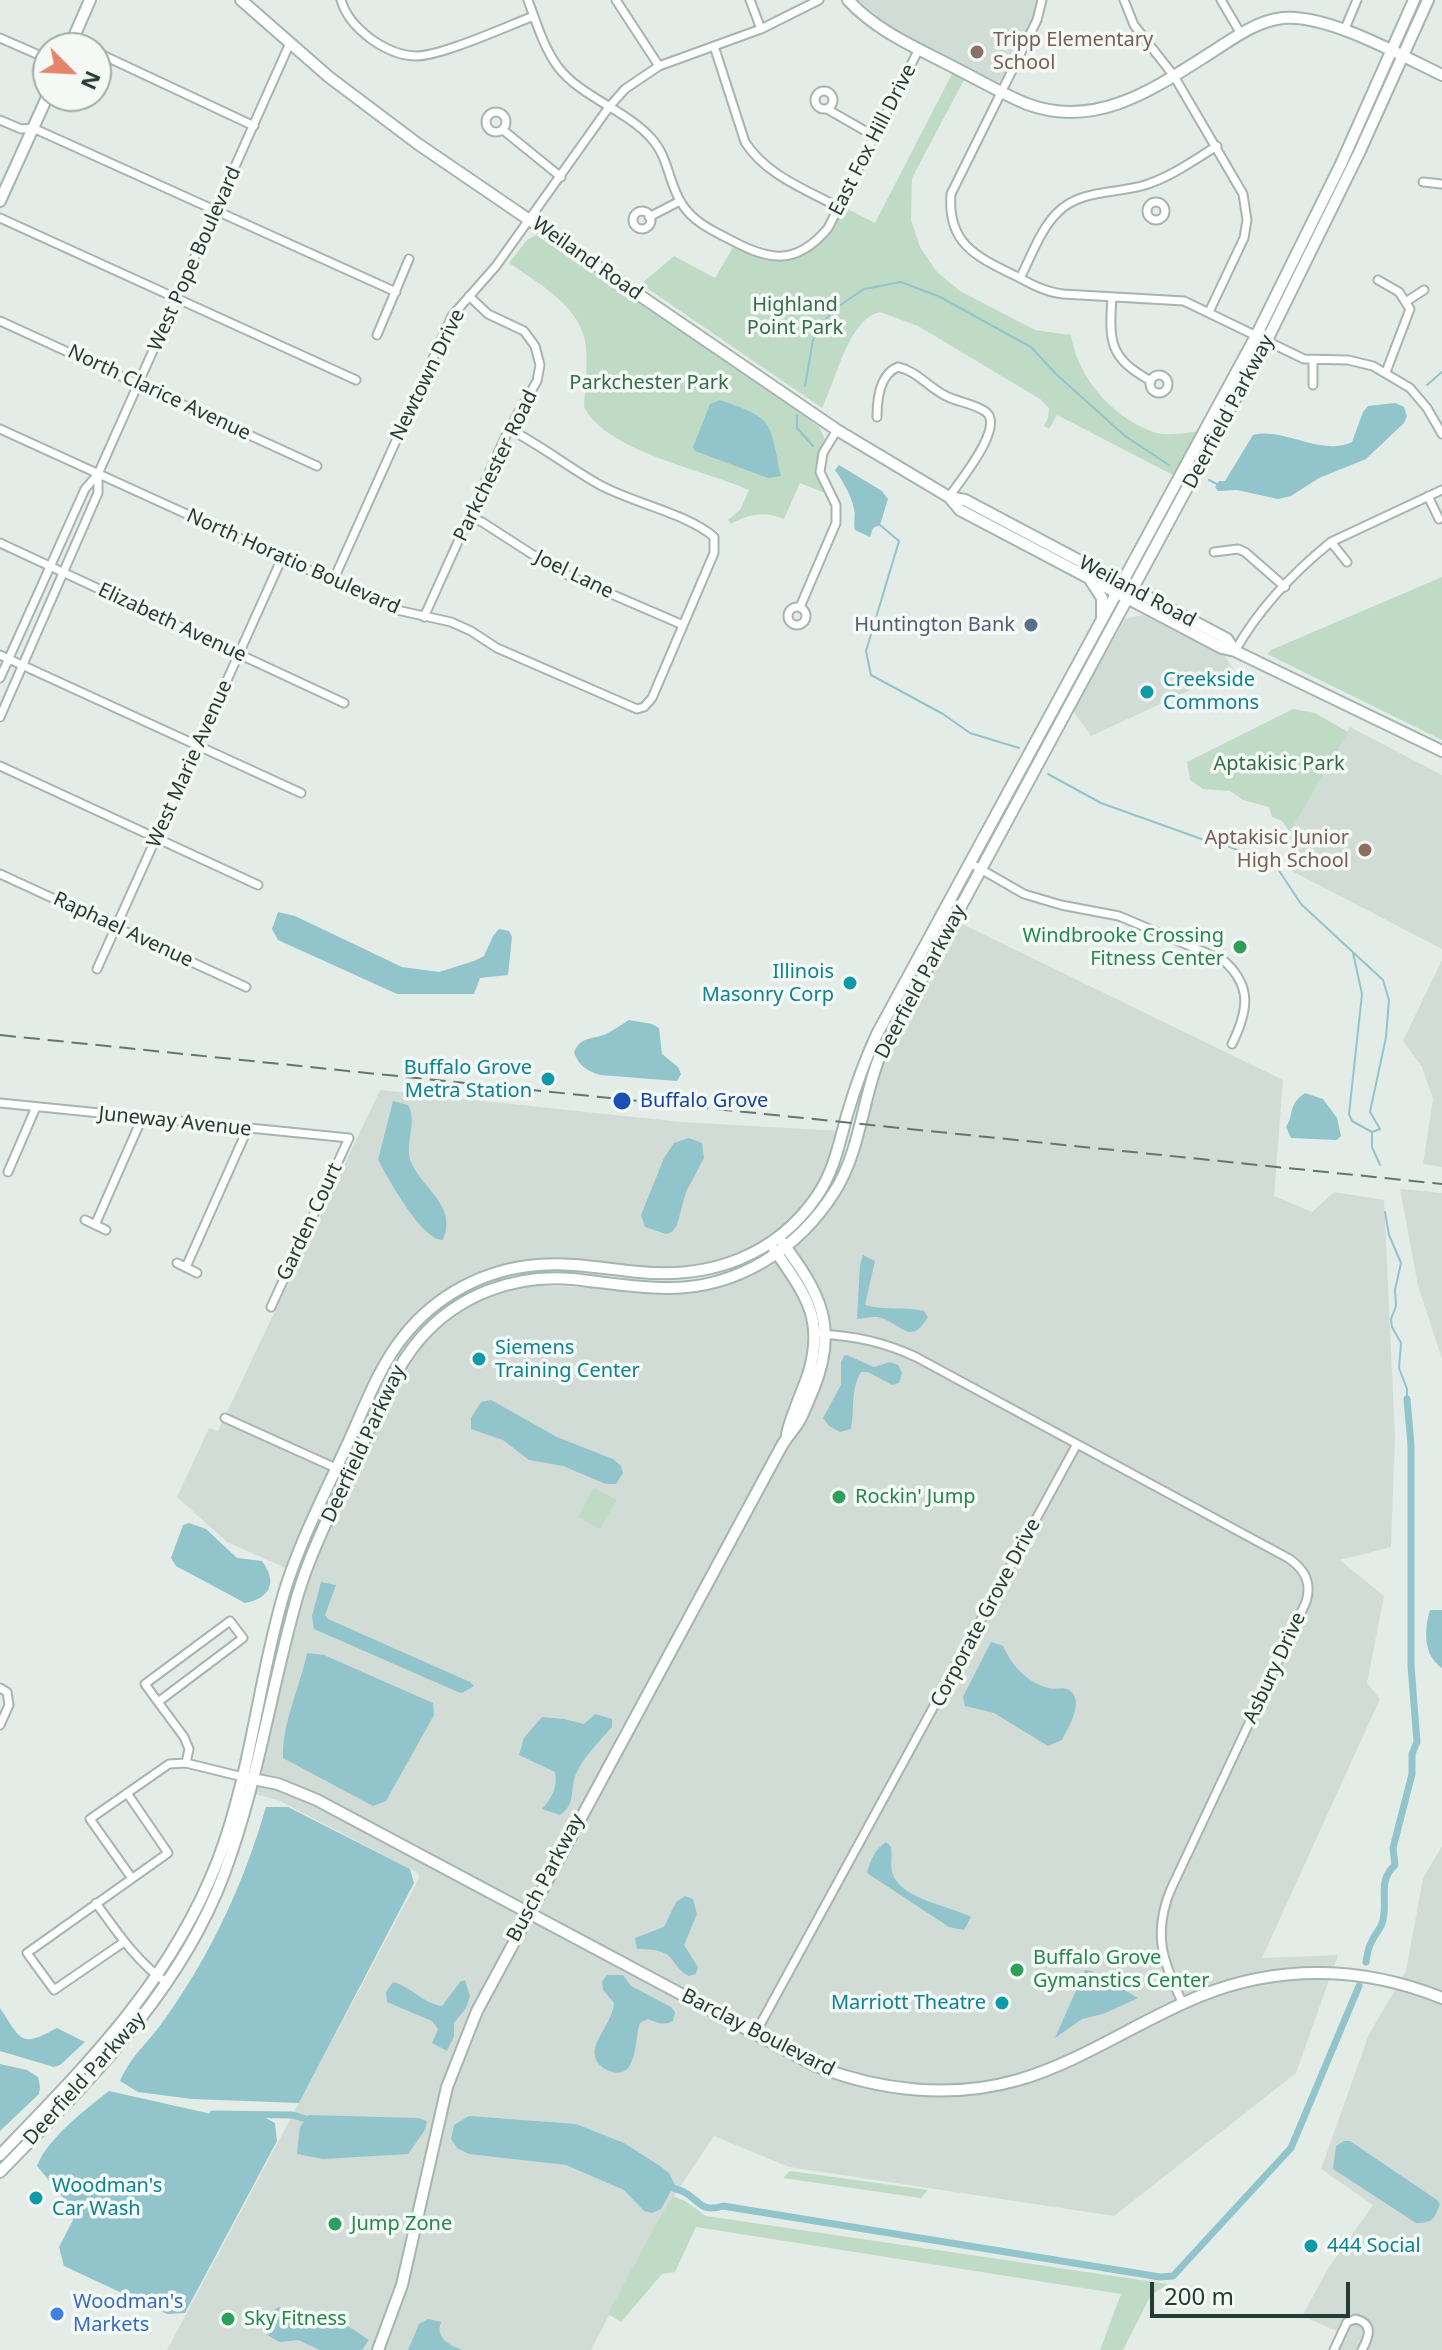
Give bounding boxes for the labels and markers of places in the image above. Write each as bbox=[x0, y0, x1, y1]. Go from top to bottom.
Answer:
place label: Tripp Elementary School bbox=[993, 28, 1153, 75]
marker: Tripp Elementary School bbox=[968, 43, 986, 61]
place label: Huntington Bank bbox=[854, 613, 1015, 637]
marker: Huntington Bank bbox=[1022, 616, 1040, 634]
place label: Creekside Commons bbox=[1163, 668, 1259, 715]
marker: Creekside Commons bbox=[1138, 683, 1156, 701]
place label: Aptakisic Junior High School bbox=[1204, 826, 1349, 873]
marker: Aptakisic Junior High School bbox=[1356, 841, 1374, 859]
place label: Windbrooke Crossing Fitness Center bbox=[1022, 924, 1224, 971]
marker: Windbrooke Crossing Fitness Center bbox=[1231, 938, 1249, 956]
place label: Illinois Masonry Corp bbox=[702, 960, 834, 1007]
marker: Illinois Masonry Corp bbox=[841, 974, 859, 992]
place label: Buffalo Grove Metra Station bbox=[404, 1056, 532, 1103]
marker: Buffalo Grove Metra Station bbox=[539, 1070, 557, 1088]
place label: Buffalo Grove bbox=[640, 1089, 768, 1113]
marker: Buffalo Grove bbox=[611, 1090, 633, 1112]
place label: Siemens Training Center bbox=[495, 1336, 640, 1383]
marker: Siemens Training Center bbox=[470, 1350, 488, 1368]
place label: Rockin' Jump bbox=[855, 1485, 976, 1509]
marker: Rockin' Jump bbox=[830, 1488, 848, 1506]
place label: Buffalo Grove Gymanstics Center bbox=[1033, 1946, 1209, 1993]
marker: Buffalo Grove Gymanstics Center bbox=[1008, 1961, 1026, 1979]
place label: Marriott Theatre bbox=[831, 1991, 986, 2015]
marker: Marriott Theatre bbox=[993, 1994, 1011, 2012]
place label: Woodman's Car Wash bbox=[52, 2174, 162, 2221]
marker: Woodman's Car Wash bbox=[27, 2189, 45, 2207]
place label: Jump Zone bbox=[351, 2212, 452, 2236]
marker: Jump Zone bbox=[326, 2215, 344, 2233]
place label: 444 Social bbox=[1327, 2234, 1421, 2258]
marker: 444 Social bbox=[1302, 2237, 1320, 2255]
place label: Woodman's Markets bbox=[73, 2290, 183, 2337]
marker: Woodman's Markets bbox=[48, 2305, 66, 2323]
place label: Sky Fitness bbox=[244, 2307, 347, 2331]
marker: Sky Fitness bbox=[219, 2310, 237, 2328]

